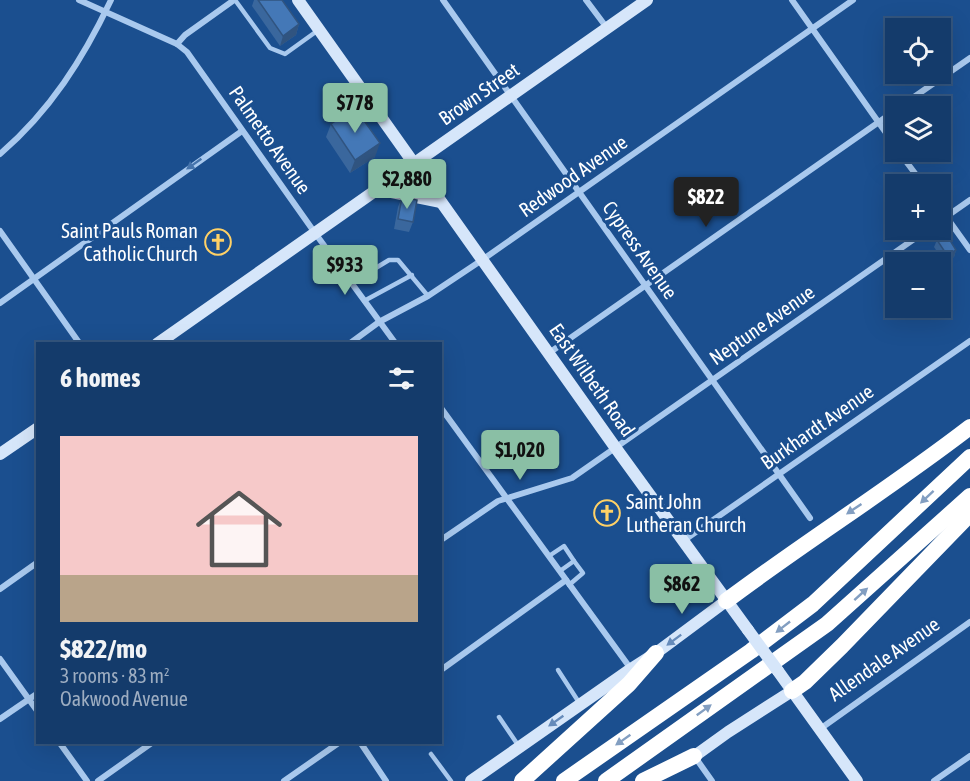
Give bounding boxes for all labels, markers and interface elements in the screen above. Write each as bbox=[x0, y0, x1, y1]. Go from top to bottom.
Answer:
map controls bbox=[885, 18, 951, 318]
button: locate bbox=[885, 18, 951, 84]
street label: Brown Street bbox=[434, 57, 524, 130]
street label: Palmetto Avenue bbox=[225, 81, 316, 198]
pin: $778 bbox=[319, 83, 391, 134]
text: $778 bbox=[337, 91, 373, 114]
button: layers bbox=[885, 96, 951, 162]
street label: Redwood Avenue bbox=[514, 130, 631, 221]
one-way arrow bbox=[187, 158, 203, 170]
pin: $2,880 bbox=[358, 159, 456, 210]
text: $2,880 bbox=[382, 167, 432, 190]
button: + bbox=[885, 174, 951, 240]
pin: $822 bbox=[670, 177, 742, 228]
text: $822 bbox=[688, 185, 724, 208]
street label: Cypress Avenue bbox=[598, 196, 683, 303]
place label: Saint Pauls Roman Catholic Church bbox=[61, 219, 198, 265]
church icon: Saint Pauls Roman Catholic Church bbox=[203, 227, 233, 257]
pin: $933 bbox=[309, 245, 381, 296]
button: − bbox=[885, 252, 951, 318]
text: $933 bbox=[327, 253, 363, 276]
street label: Neptune Avenue bbox=[705, 280, 819, 369]
street label: East Wilbeth Road bbox=[545, 319, 640, 441]
icon: filters bbox=[385, 362, 418, 395]
text: 6 homes bbox=[60, 363, 140, 393]
street label: Burkhardt Avenue bbox=[756, 379, 877, 474]
pin: $1,020 bbox=[471, 430, 569, 481]
text: $1,020 bbox=[495, 438, 545, 461]
icon: home bbox=[185, 475, 293, 583]
place label: Saint John Lutheran Church bbox=[626, 490, 747, 536]
one-way arrow bbox=[920, 490, 935, 504]
church icon: Saint John Lutheran Church bbox=[592, 498, 622, 528]
one-way arrow bbox=[846, 503, 862, 514]
pin: $862 bbox=[646, 564, 718, 615]
text: $862 bbox=[664, 572, 700, 595]
one-way arrow bbox=[853, 587, 868, 601]
street label: Allendale Avenue bbox=[824, 612, 944, 705]
one-way arrow bbox=[775, 621, 790, 633]
one-way arrow bbox=[667, 633, 682, 645]
text: $822/mo bbox=[60, 634, 147, 664]
text: 3 rooms · 83 m² bbox=[60, 664, 170, 687]
text: Oakwood Avenue bbox=[60, 687, 188, 710]
one-way arrow bbox=[696, 704, 712, 716]
one-way arrow bbox=[548, 715, 564, 726]
one-way arrow bbox=[616, 734, 632, 746]

